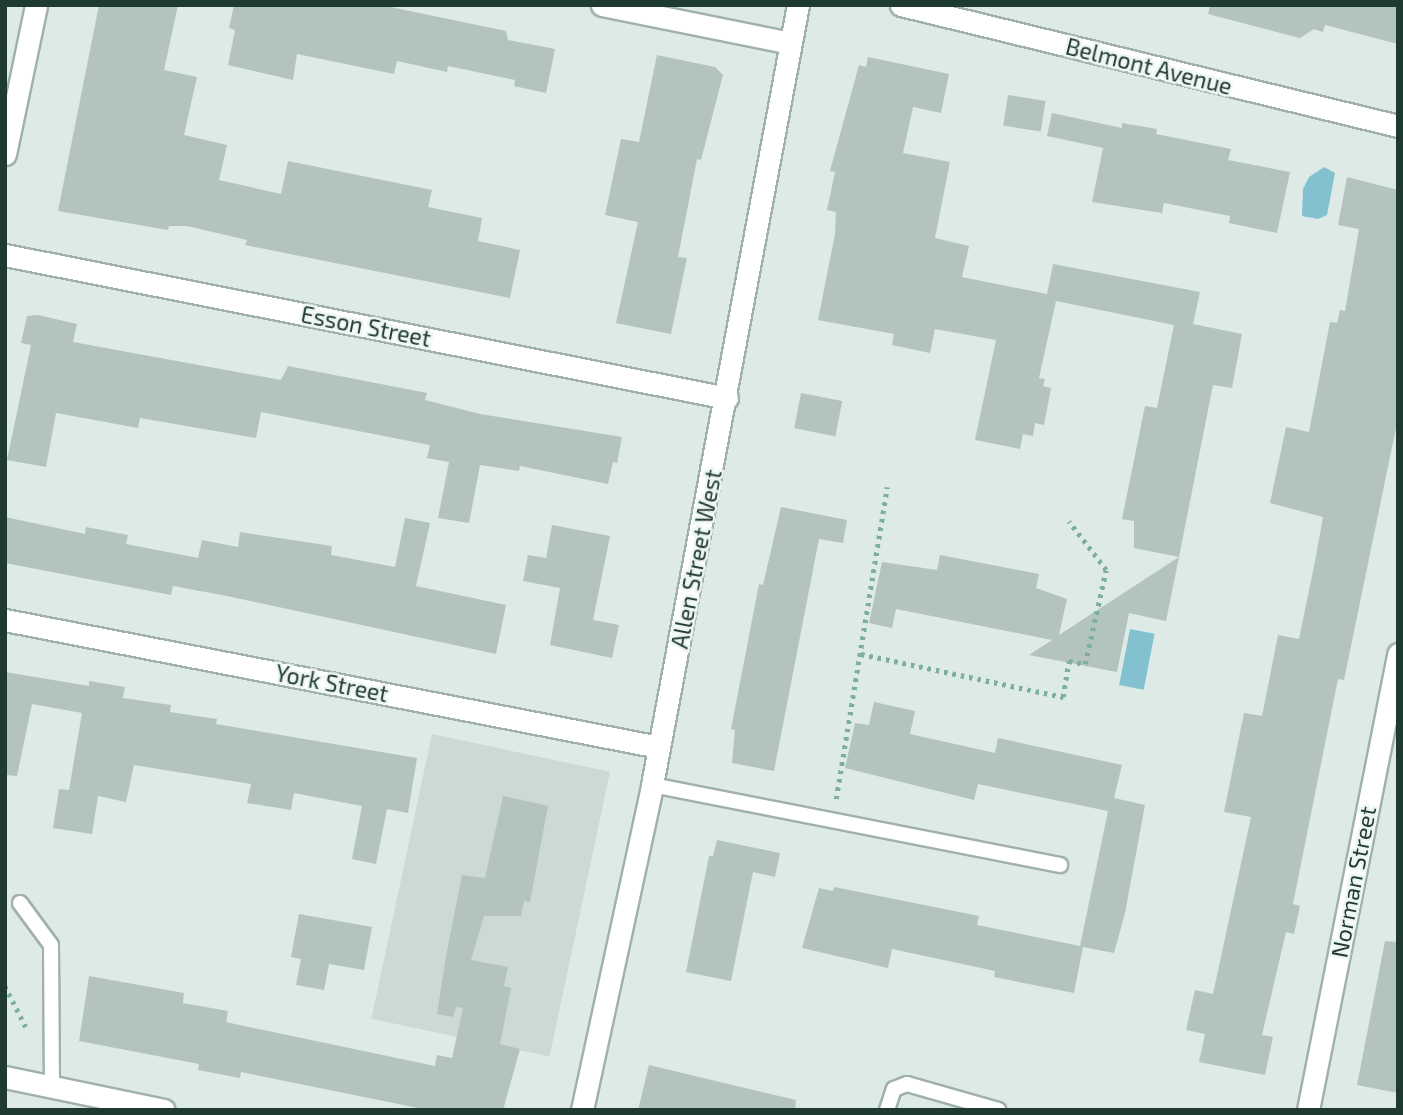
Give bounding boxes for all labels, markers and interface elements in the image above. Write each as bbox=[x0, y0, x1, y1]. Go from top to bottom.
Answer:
street label: Belmont Avenue bbox=[1063, 32, 1235, 100]
street label: Esson Street bbox=[299, 300, 433, 352]
street label: Allen Street West bbox=[665, 467, 727, 651]
street label: York Street bbox=[273, 659, 391, 707]
street label: Norman Street bbox=[1325, 804, 1381, 960]

